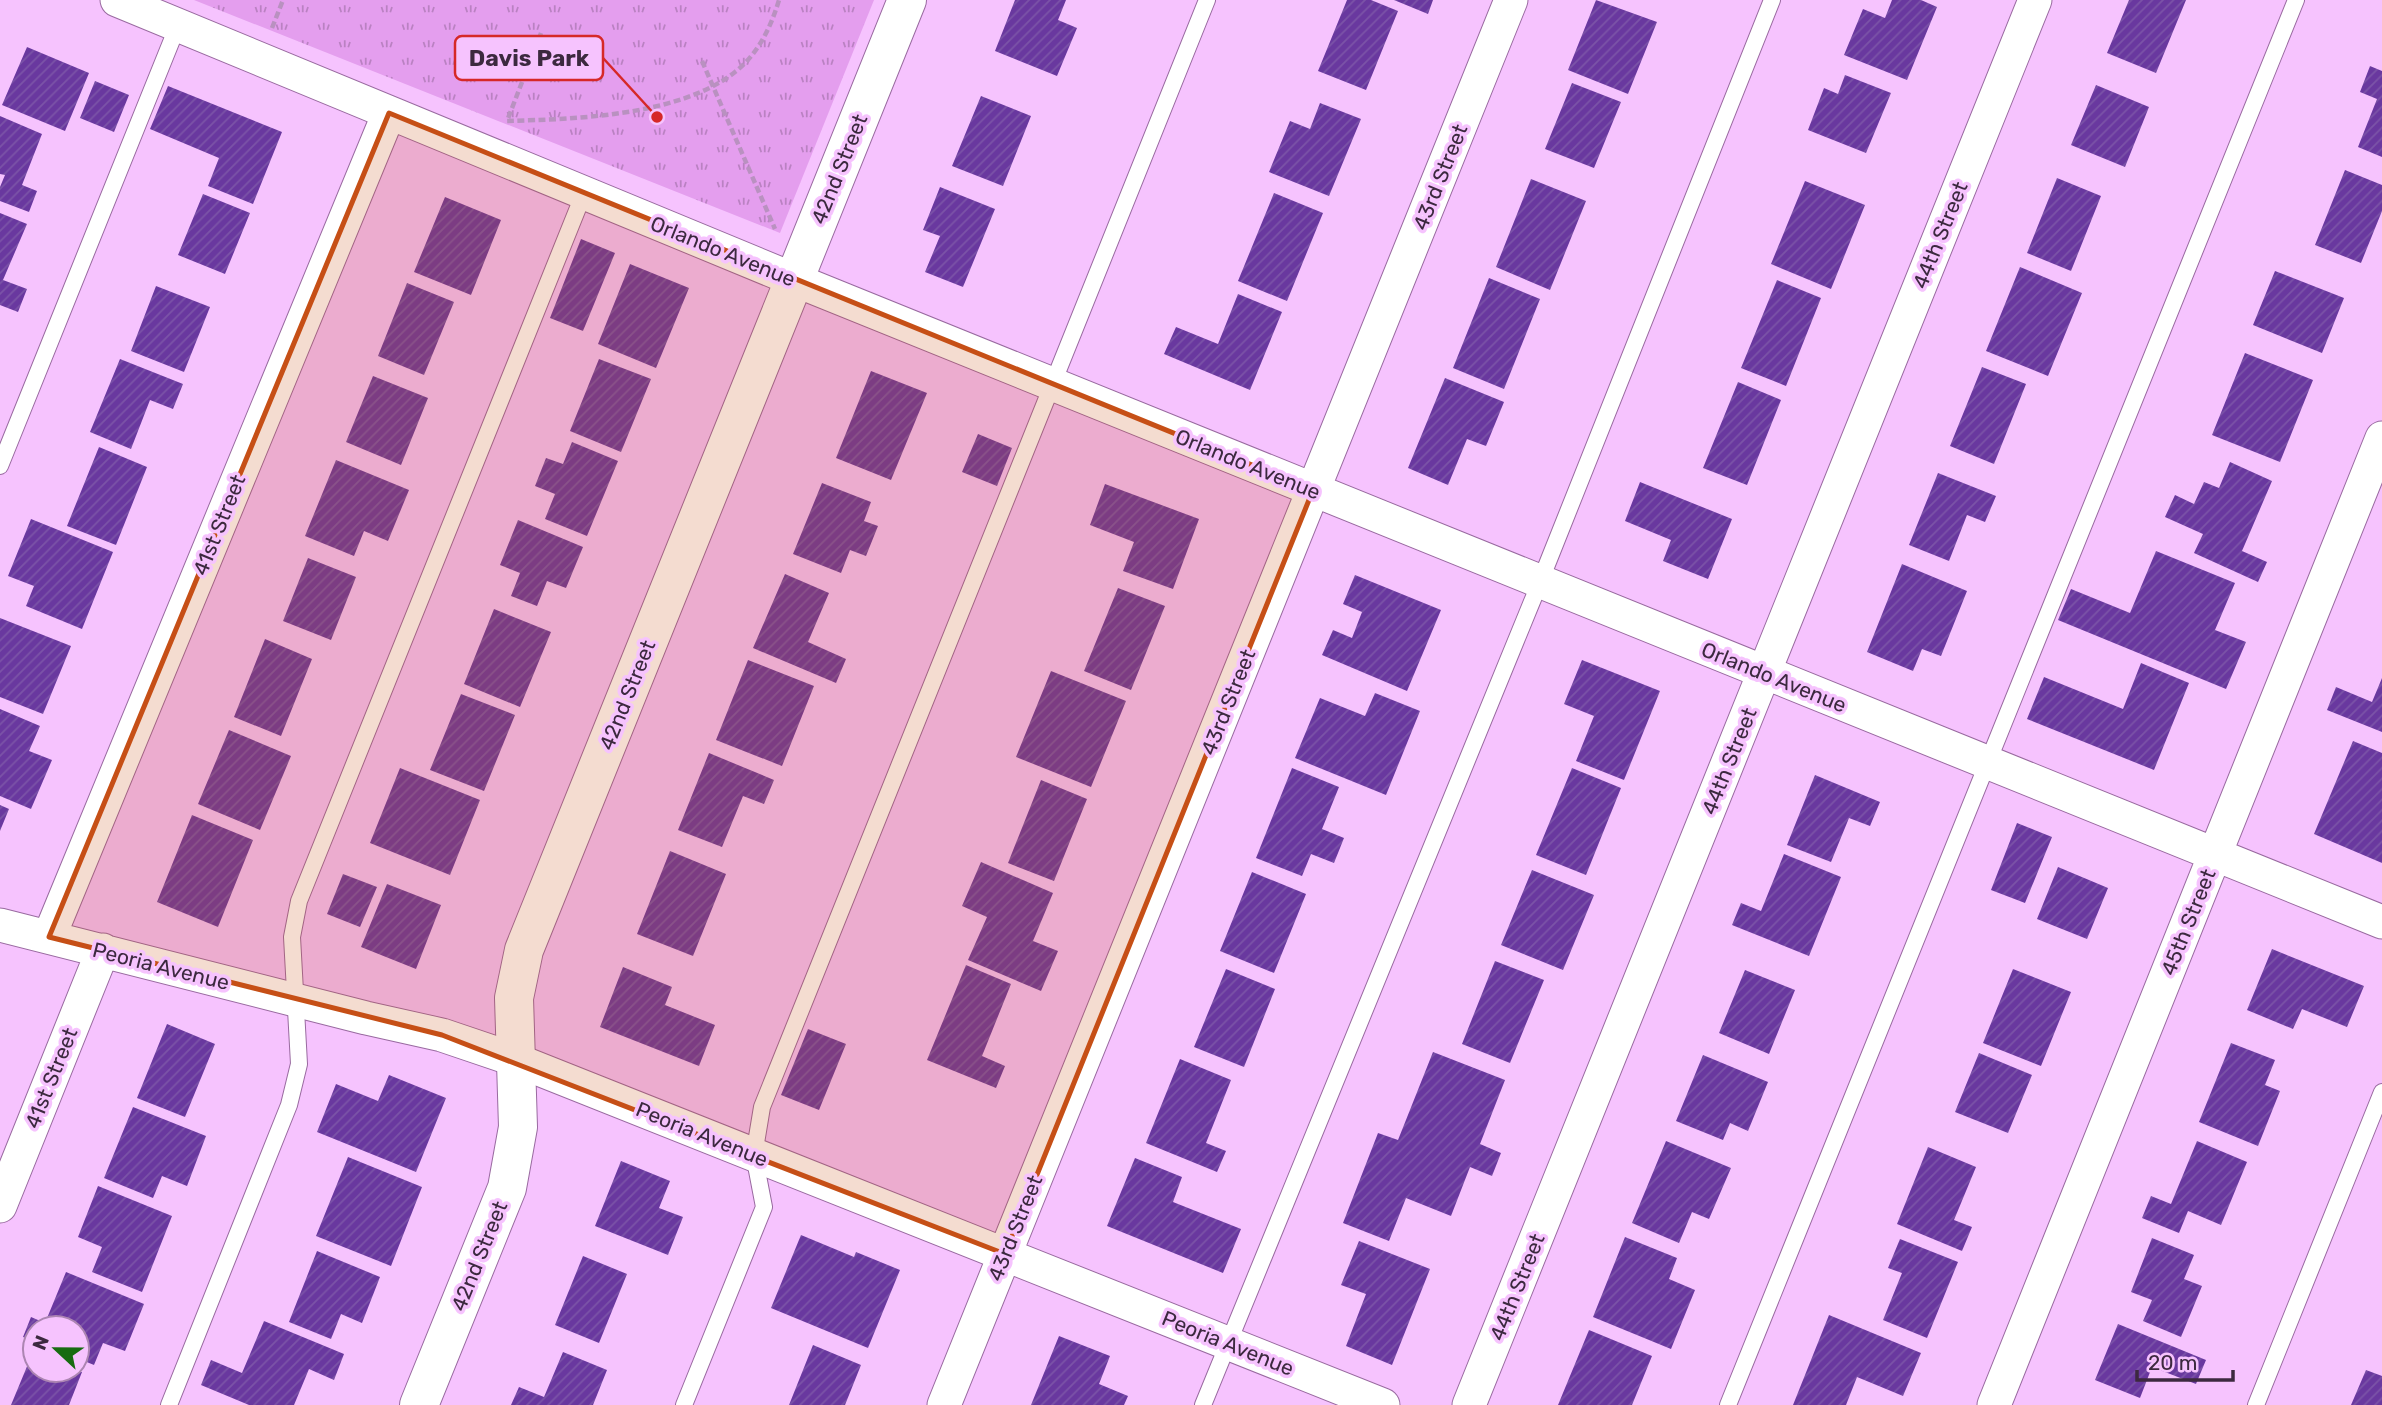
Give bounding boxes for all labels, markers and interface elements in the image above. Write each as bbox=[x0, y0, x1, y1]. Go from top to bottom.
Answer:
callout: Davis Park bbox=[455, 36, 603, 80]
text: Davis Park bbox=[469, 44, 590, 72]
street label: 42nd Street bbox=[806, 110, 872, 228]
street label: 43rd Street bbox=[1407, 120, 1473, 234]
street label: 44th Street bbox=[1907, 178, 1973, 292]
street label: Orlando Avenue bbox=[647, 211, 799, 291]
street label: Orlando Avenue bbox=[1172, 424, 1324, 504]
street label: 41st Street bbox=[187, 471, 251, 579]
street label: 42nd Street bbox=[594, 636, 660, 754]
street label: Orlando Avenue bbox=[1698, 637, 1850, 717]
street label: 43rd Street bbox=[1195, 645, 1261, 759]
street label: 44th Street bbox=[1696, 704, 1762, 818]
street label: 45th Street bbox=[2155, 865, 2221, 979]
street label: Peoria Avenue bbox=[90, 937, 232, 995]
street label: 41st Street bbox=[19, 1024, 83, 1132]
street label: Peoria Avenue bbox=[632, 1096, 772, 1172]
street label: 43rd Street bbox=[982, 1171, 1048, 1285]
street label: 42nd Street bbox=[446, 1197, 512, 1315]
street label: 44th Street bbox=[1484, 1230, 1550, 1344]
street label: Peoria Avenue bbox=[1158, 1305, 1298, 1381]
north arrow bbox=[21, 1314, 91, 1384]
text: N bbox=[27, 1332, 54, 1353]
scale bar bbox=[2137, 1338, 2233, 1382]
text: 20 m bbox=[2148, 1350, 2197, 1375]

